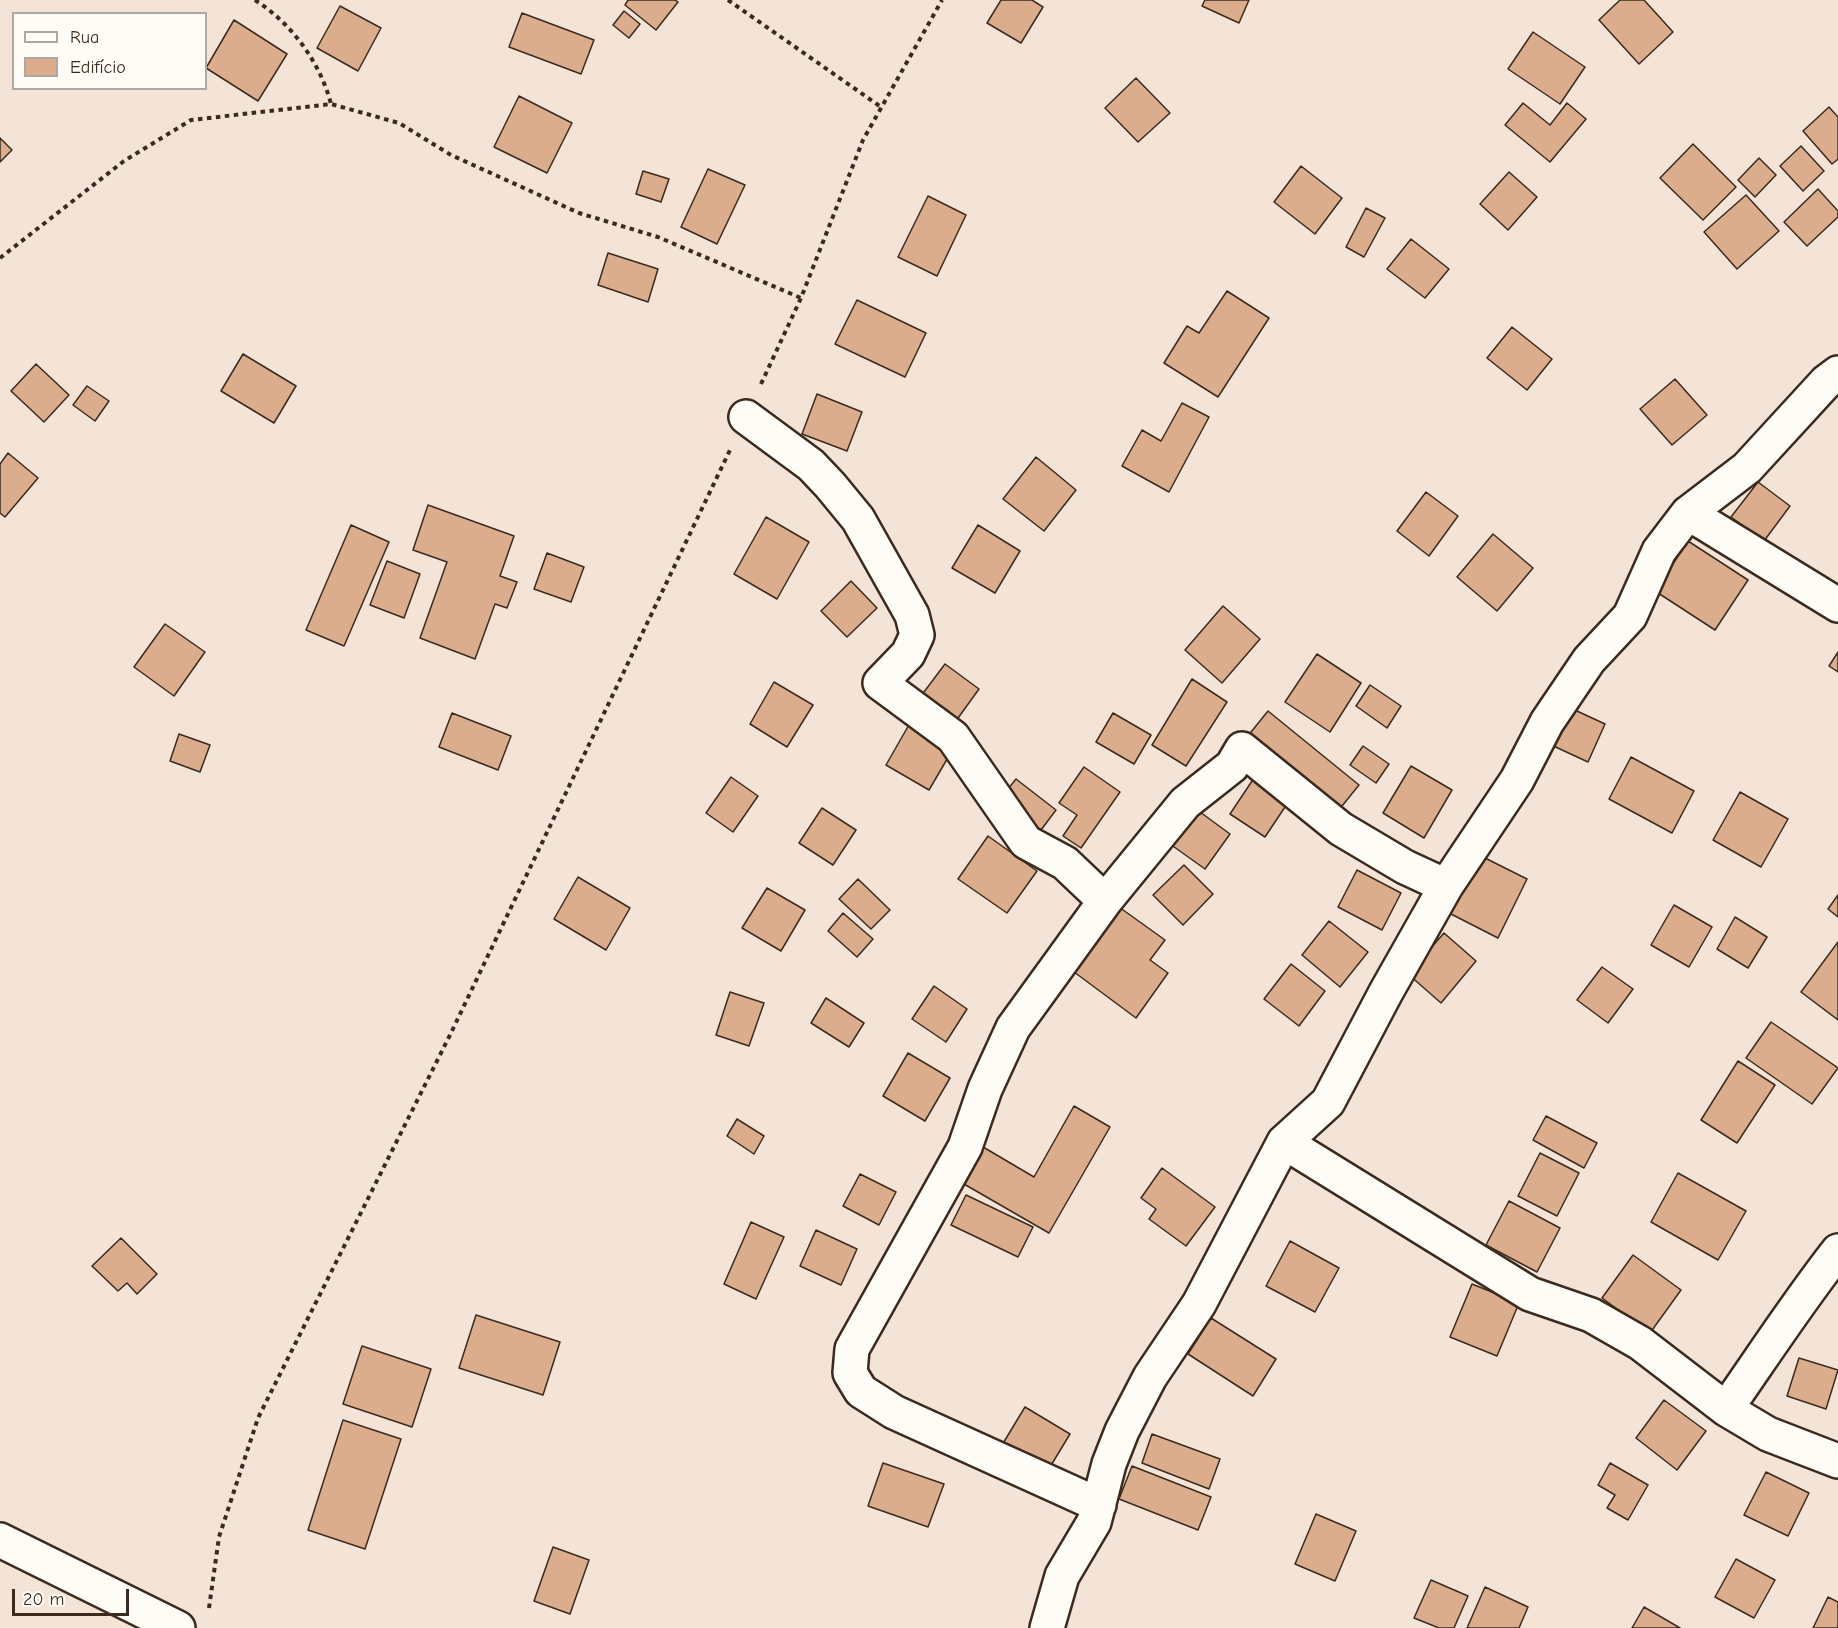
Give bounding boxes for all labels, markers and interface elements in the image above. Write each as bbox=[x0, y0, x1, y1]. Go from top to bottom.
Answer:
legend bbox=[12, 12, 207, 90]
text: Rua bbox=[70, 27, 99, 48]
text: Edifício bbox=[70, 57, 126, 78]
scale bar bbox=[15, 1577, 132, 1615]
text: 20 m bbox=[23, 1589, 64, 1610]

